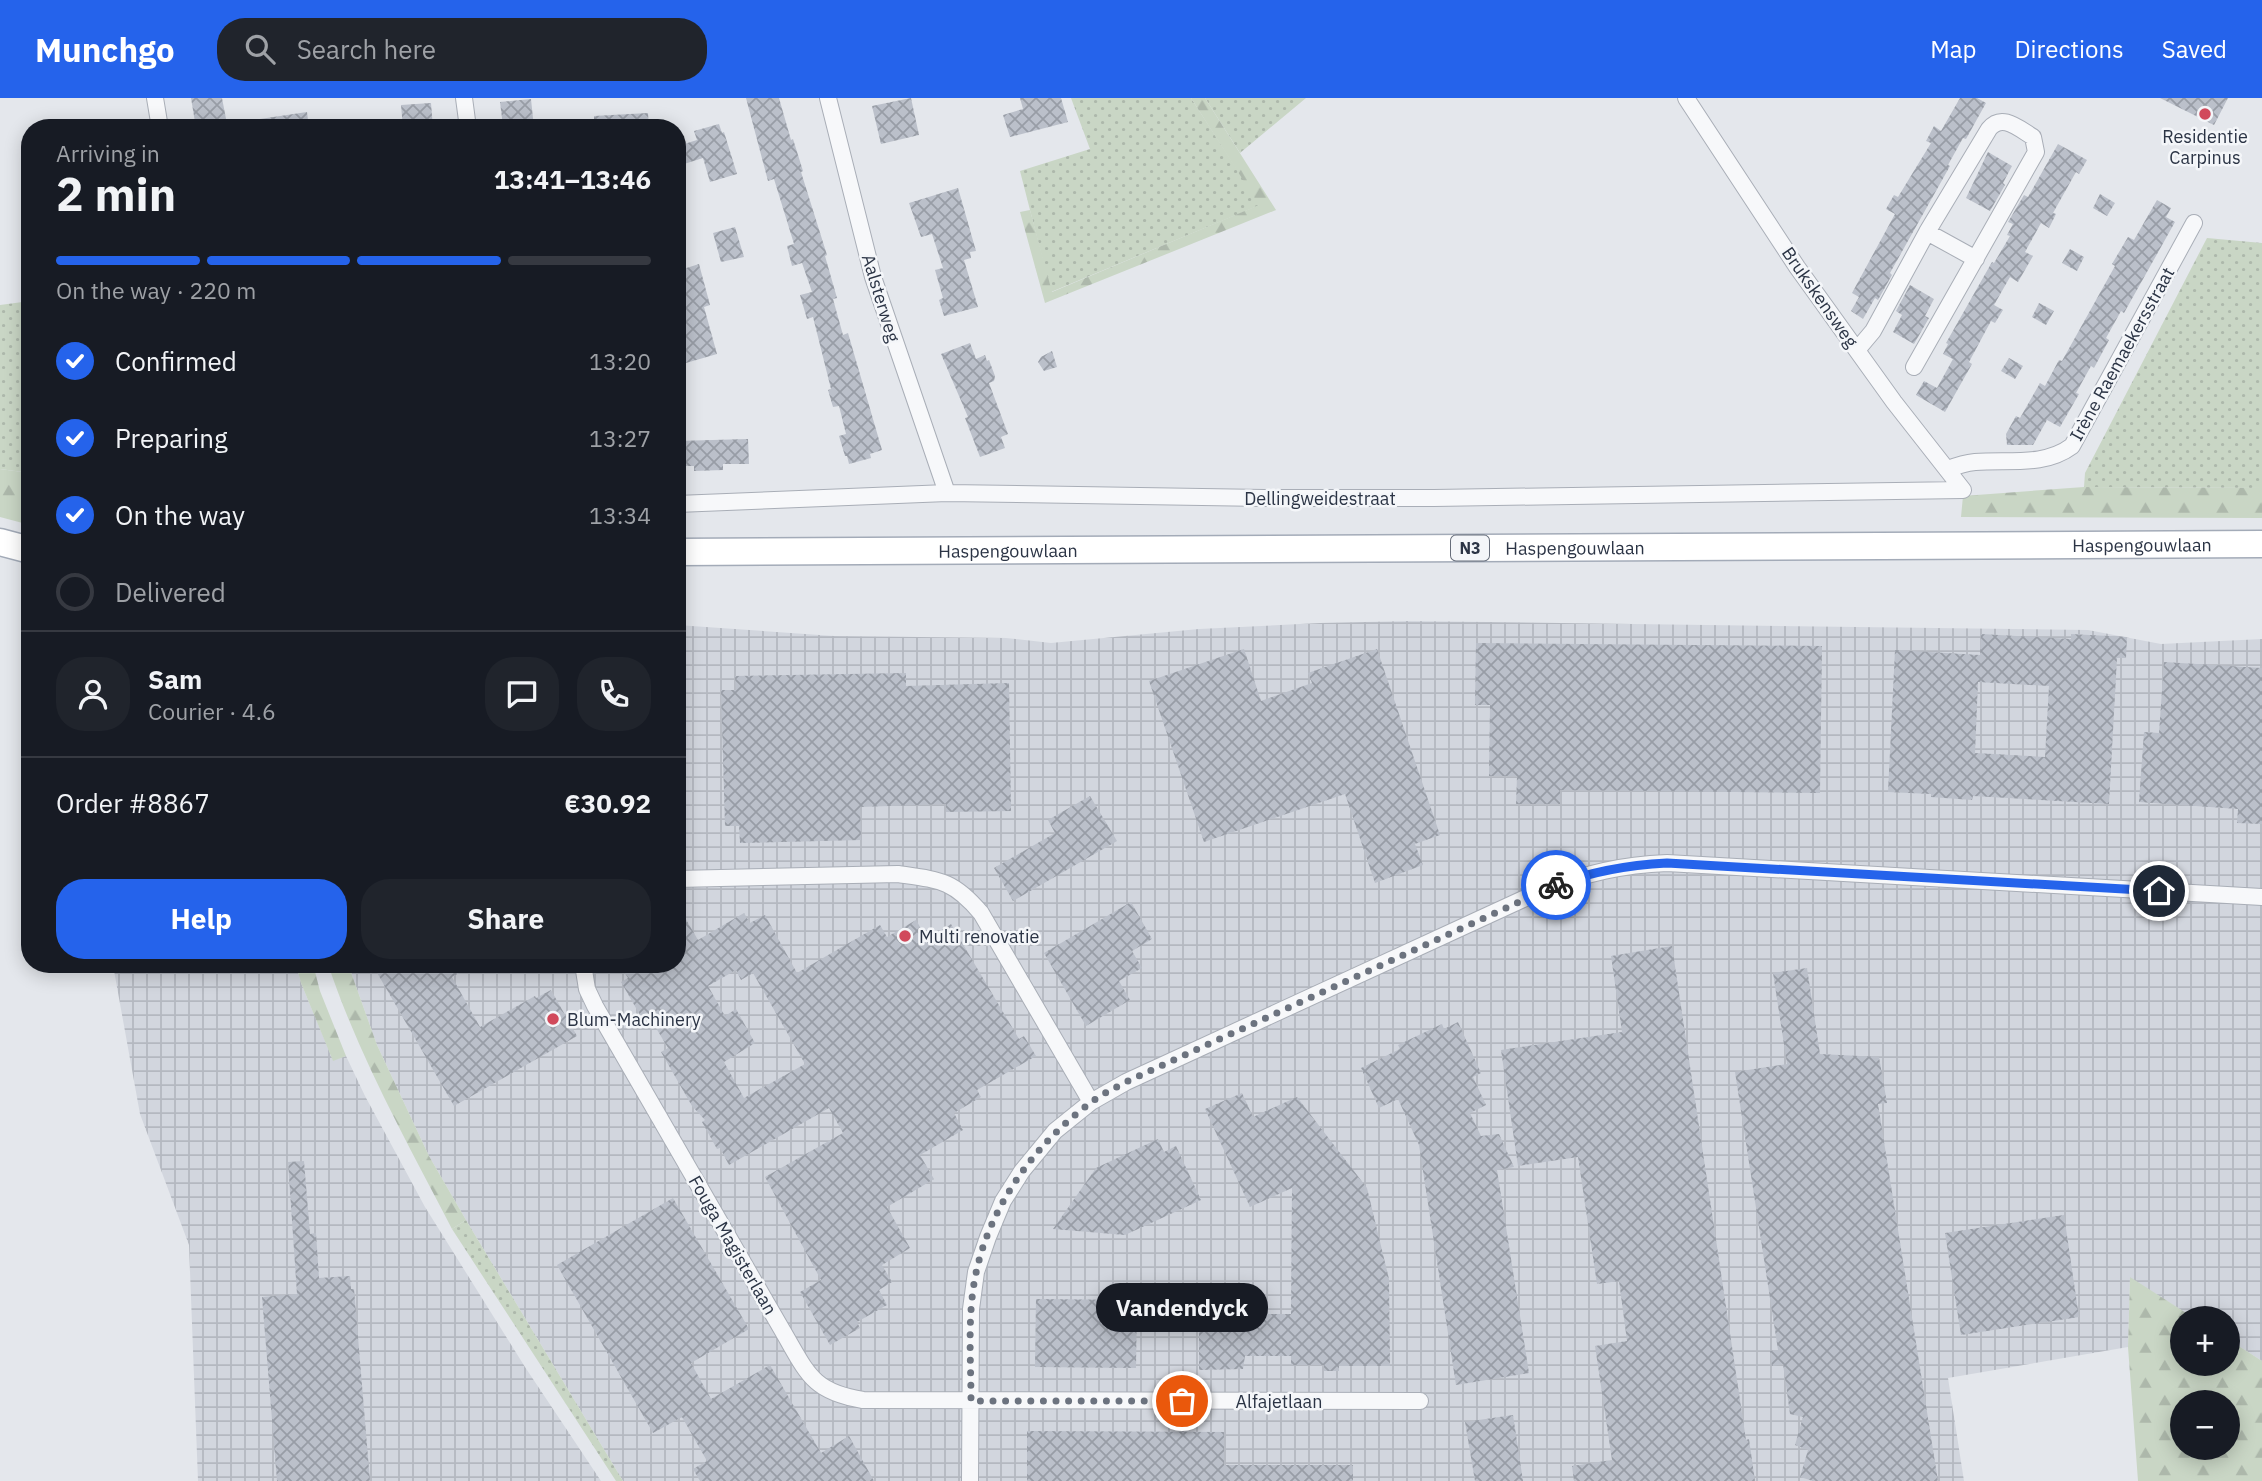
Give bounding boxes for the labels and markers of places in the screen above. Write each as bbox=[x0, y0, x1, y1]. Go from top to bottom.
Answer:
marker: Residentie Carpinus bbox=[2197, 106, 2213, 122]
place label: Residentie Carpinus bbox=[2162, 125, 2248, 169]
pin bbox=[2129, 861, 2189, 921]
place label: Multi renovatie bbox=[919, 925, 1039, 948]
marker: Multi renovatie bbox=[897, 928, 913, 944]
place label: Blum-Machinery bbox=[567, 1008, 701, 1031]
marker: Blum-Machinery bbox=[545, 1011, 561, 1027]
callout: Vandendyck bbox=[1096, 1282, 1268, 1331]
pin bbox=[1152, 1371, 1212, 1431]

